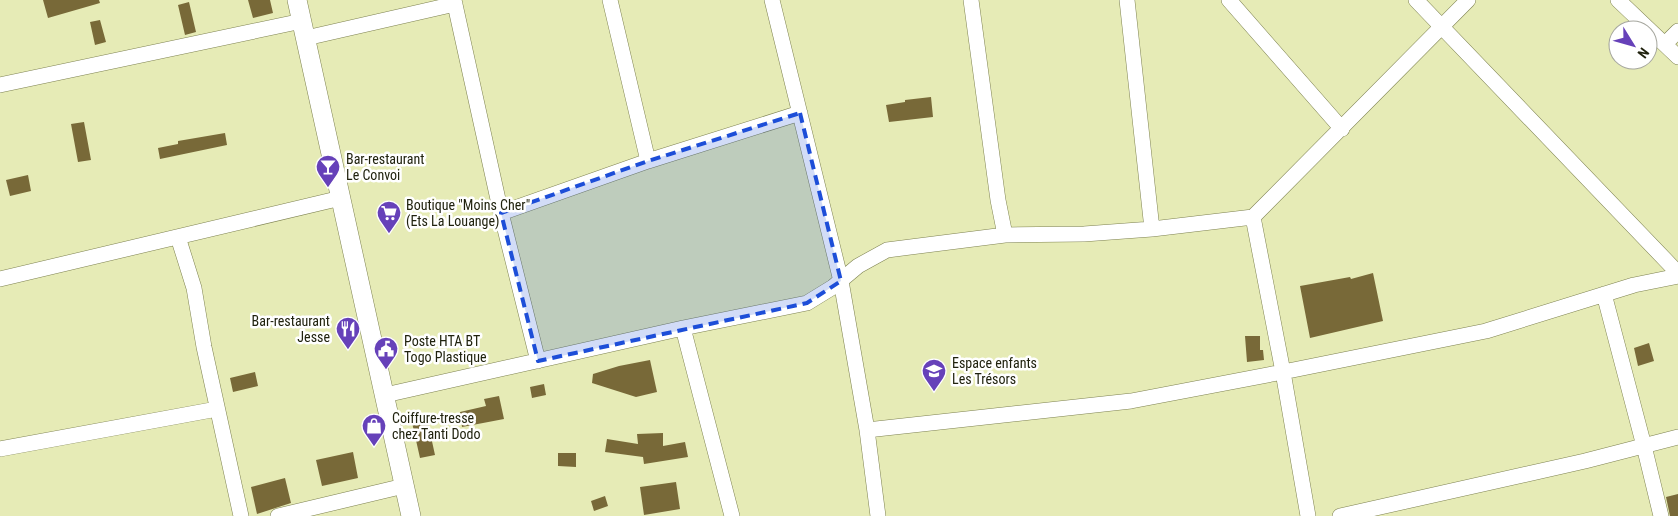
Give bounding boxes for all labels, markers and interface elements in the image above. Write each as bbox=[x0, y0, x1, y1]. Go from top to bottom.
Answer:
north arrow bbox=[1608, 20, 1658, 70]
text: N bbox=[1634, 45, 1652, 61]
place label: Bar-restaurant Le Convoi bbox=[346, 151, 424, 183]
bar icon: Bar-restaurant Le Convoi bbox=[315, 154, 341, 188]
place label: Boutique "Moins Cher" (Ets La Louange) bbox=[406, 197, 530, 230]
supermarket icon: Boutique "Moins Cher" (Ets La Louange) bbox=[376, 200, 402, 234]
place label: Bar-restaurant Jesse bbox=[252, 313, 330, 345]
restaurant icon: Bar-restaurant Jesse bbox=[335, 316, 361, 350]
place label: Poste HTA BT Togo Plastique bbox=[404, 333, 487, 365]
public building icon: Poste HTA BT Togo Plastique bbox=[373, 336, 399, 370]
place label: Espace enfants Les Trésors bbox=[952, 355, 1037, 387]
school or university icon: Espace enfants Les Trésors bbox=[921, 358, 947, 392]
place label: Coiffure-tresse chez Tanti Dodo bbox=[392, 410, 480, 442]
shop icon: Coiffure-tresse chez Tanti Dodo bbox=[361, 413, 387, 447]

